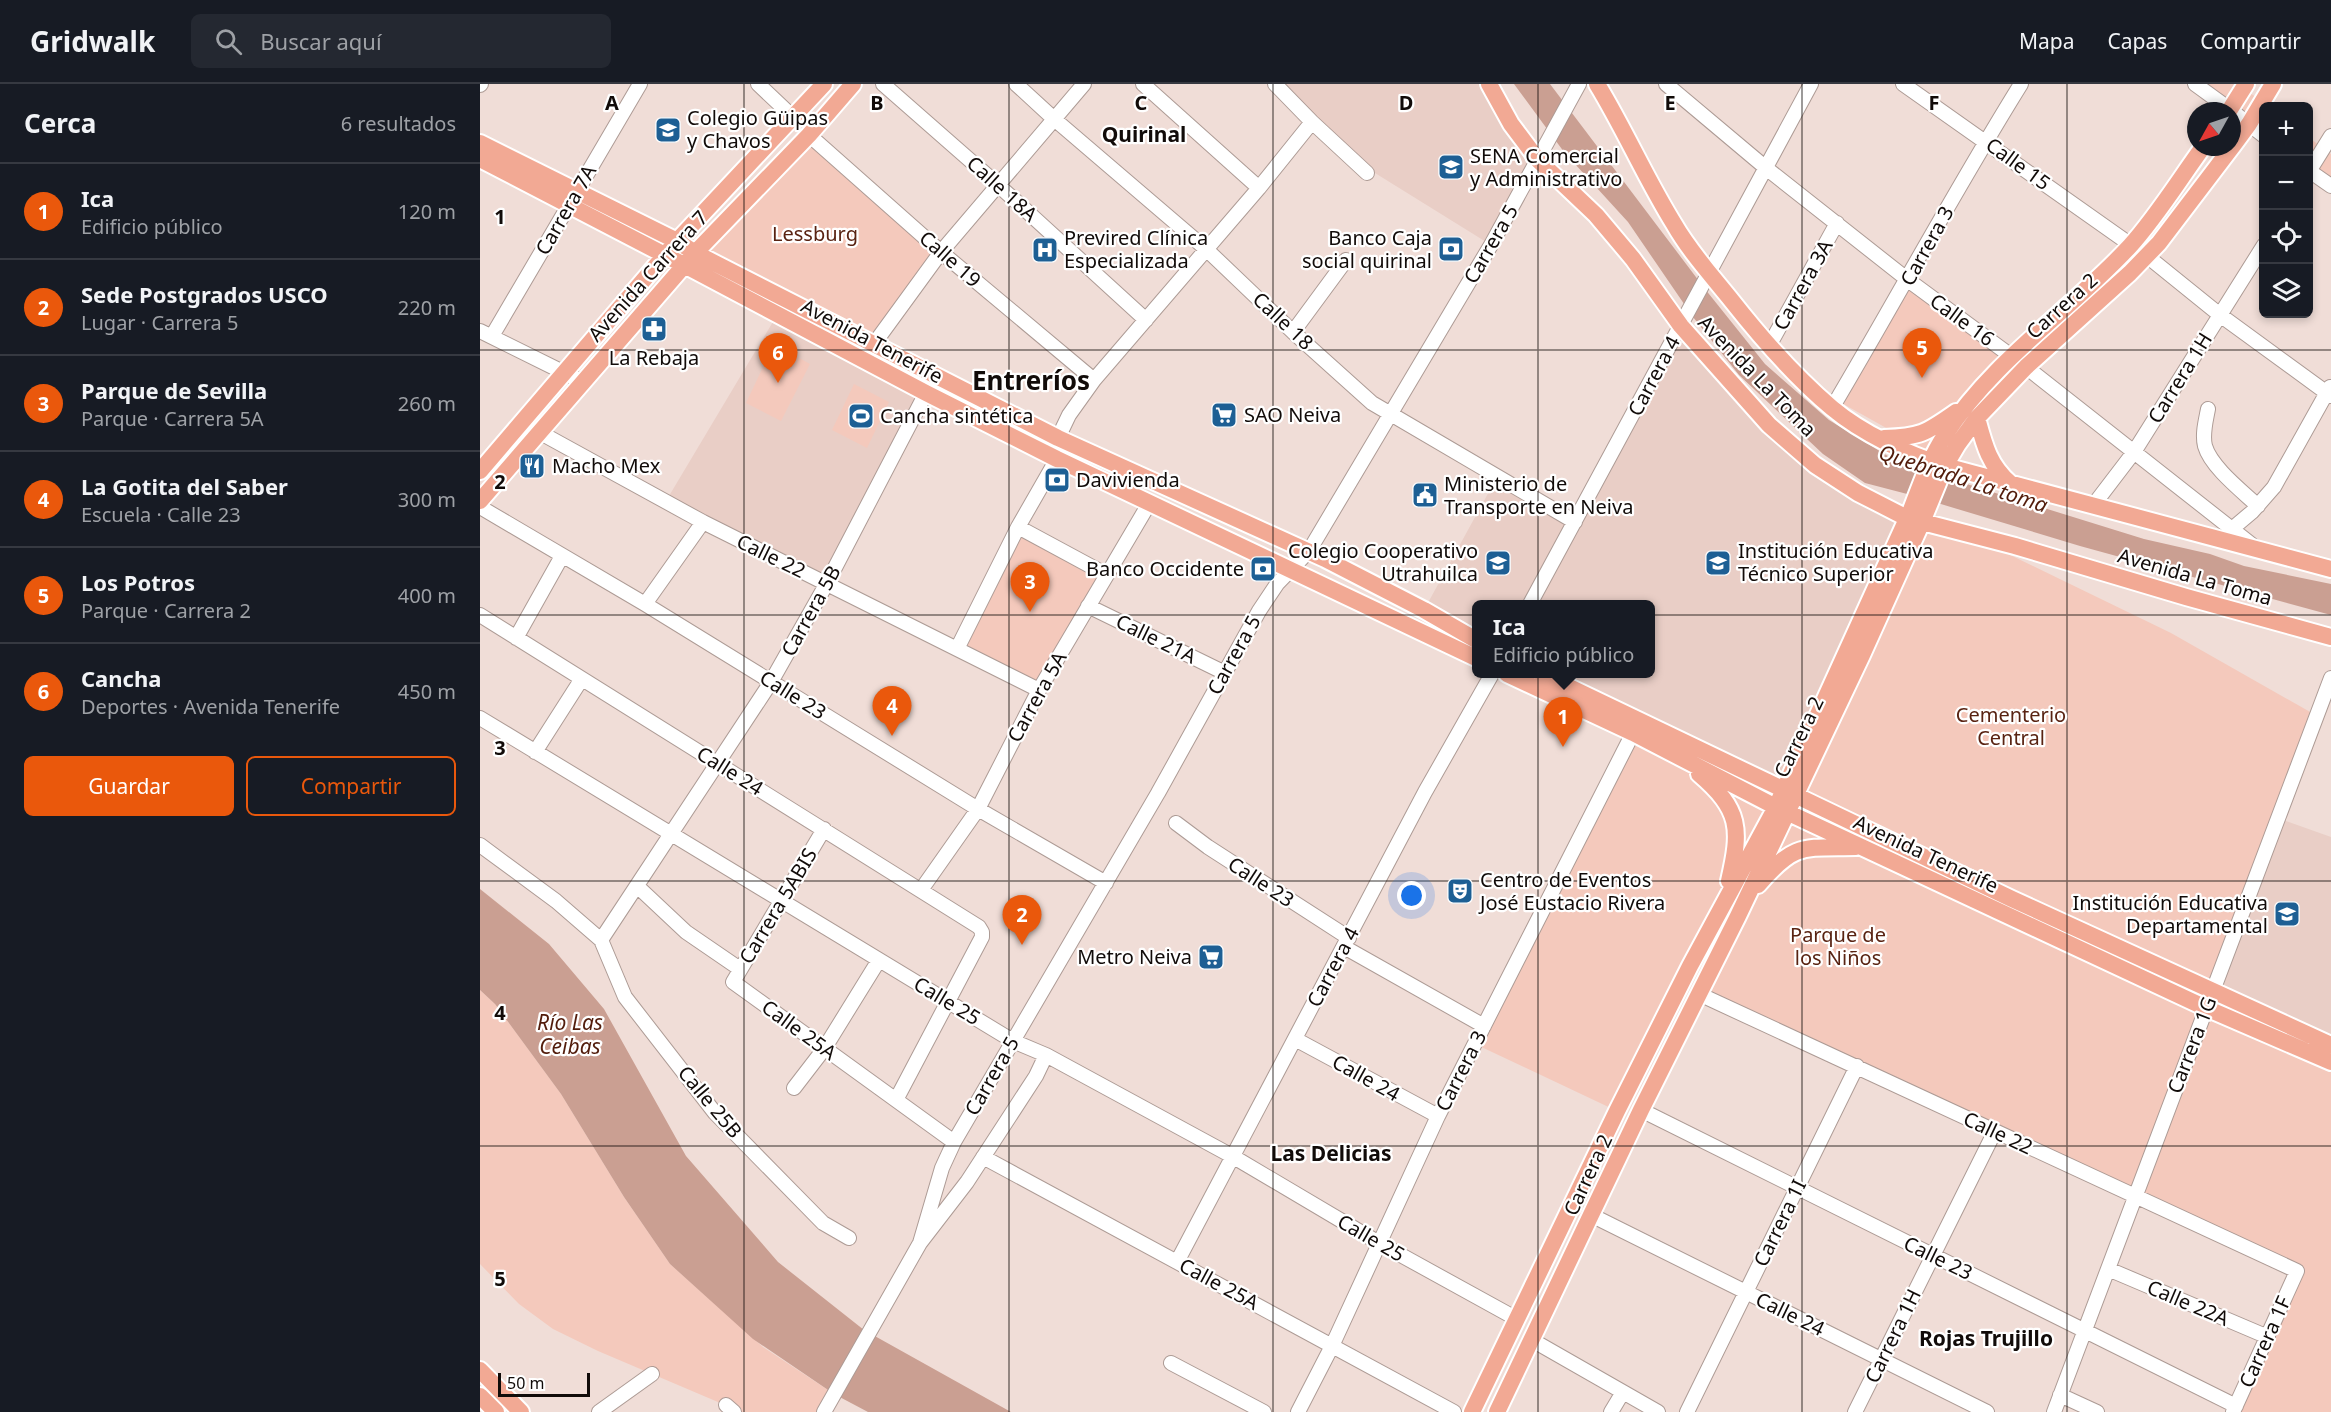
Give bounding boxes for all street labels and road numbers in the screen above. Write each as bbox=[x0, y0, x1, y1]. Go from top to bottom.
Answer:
street label: Calle 15 bbox=[1981, 131, 2056, 196]
street label: Calle 18A bbox=[961, 150, 1044, 228]
street label: Carrera 7A bbox=[529, 160, 602, 260]
street label: Carrera 5 bbox=[1457, 199, 1524, 288]
street label: Carrera 3 bbox=[1894, 201, 1959, 290]
street label: Avenida Carrera 7 bbox=[582, 204, 714, 347]
street label: Calle 19 bbox=[914, 224, 987, 293]
street label: Carrera 3A bbox=[1767, 234, 1839, 335]
street label: Carrera 2 bbox=[2020, 266, 2103, 345]
street label: Calle 18 bbox=[1247, 286, 1319, 356]
street label: Calle 16 bbox=[1925, 287, 2000, 352]
street label: Avenida Tenerife bbox=[797, 292, 948, 389]
street label: Avenida La Toma bbox=[1692, 309, 1822, 442]
street label: Carrera 1H bbox=[2141, 327, 2218, 428]
street label: Carrera 4 bbox=[1621, 331, 1686, 421]
street label: Calle 22 bbox=[732, 527, 810, 584]
street label: Avenida La Toma bbox=[2115, 542, 2275, 611]
street label: Carrera 5B bbox=[775, 560, 847, 661]
street label: Calle 21A bbox=[1112, 607, 1201, 670]
street label: Carrera 5 bbox=[1201, 610, 1266, 699]
street label: Carrera 5A bbox=[1001, 646, 1073, 747]
street label: Calle 23 bbox=[755, 664, 832, 726]
street label: Carrera 2 bbox=[1767, 692, 1830, 782]
street label: Calle 24 bbox=[692, 740, 769, 802]
street label: Avenida Tenerife bbox=[1850, 808, 2003, 899]
street label: Carrera 5ABIS bbox=[732, 843, 823, 969]
street label: Calle 23 bbox=[1223, 850, 1299, 913]
street label: Carrera 4 bbox=[1300, 922, 1365, 1012]
street label: Calle 25 bbox=[909, 970, 986, 1031]
street label: Calle 25A bbox=[756, 993, 842, 1066]
street label: Carrera 1G bbox=[2161, 993, 2222, 1097]
street label: Carrera 3 bbox=[1429, 1026, 1492, 1116]
street label: Carrera 5 bbox=[958, 1031, 1025, 1120]
street label: Calle 24 bbox=[1328, 1048, 1405, 1107]
street label: Calle 25B bbox=[672, 1060, 749, 1144]
street label: Calle 22 bbox=[1959, 1105, 2037, 1160]
street label: Carrera 2 bbox=[1557, 1130, 1618, 1220]
street label: Carrera 1I bbox=[1747, 1175, 1812, 1271]
street label: Calle 25 bbox=[1333, 1207, 1410, 1268]
street label: Calle 23 bbox=[1899, 1229, 1977, 1286]
street label: Calle 25A bbox=[1175, 1251, 1264, 1316]
street label: Calle 22A bbox=[2143, 1273, 2233, 1332]
street label: Carrera 1H bbox=[1858, 1284, 1927, 1387]
street label: Calle 24 bbox=[1751, 1285, 1830, 1342]
street label: Carrera 1F bbox=[2232, 1292, 2297, 1392]

